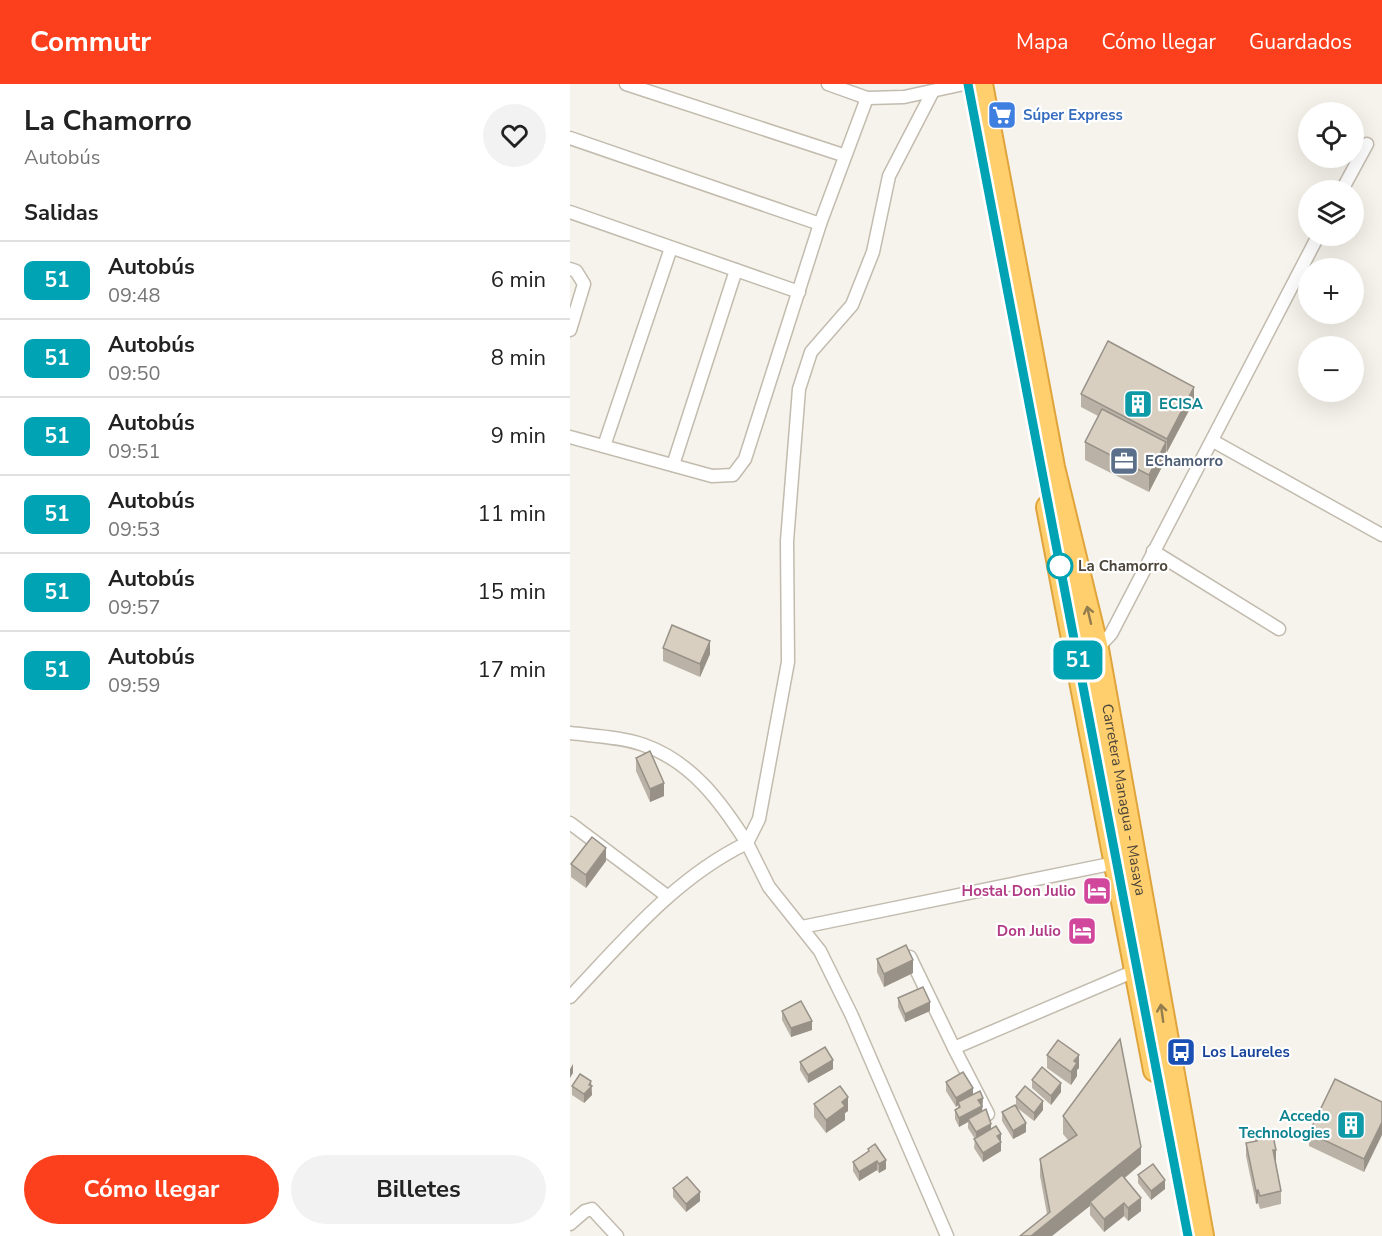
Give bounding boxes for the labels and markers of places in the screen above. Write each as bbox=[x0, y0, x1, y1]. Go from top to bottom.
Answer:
supermarket icon: Súper Express bbox=[986, 99, 1018, 131]
place label: Súper Express bbox=[1023, 105, 1123, 125]
building icon: ECISA bbox=[1122, 388, 1154, 420]
place label: ECISA bbox=[1159, 394, 1204, 414]
office icon: EChamorro bbox=[1108, 445, 1140, 477]
place label: EChamorro bbox=[1145, 451, 1224, 471]
marker: La Chamorro bbox=[1047, 553, 1073, 579]
place label: La Chamorro bbox=[1078, 556, 1168, 576]
hotel icon: Hostal Don Julio bbox=[1081, 875, 1113, 907]
place label: Hostal Don Julio bbox=[962, 881, 1076, 901]
hotel icon: Don Julio bbox=[1066, 915, 1098, 947]
place label: Don Julio bbox=[997, 921, 1061, 941]
bus stop icon: Los Laureles bbox=[1165, 1036, 1197, 1068]
place label: Los Laureles bbox=[1202, 1042, 1290, 1062]
place label: Accedo Technologies bbox=[1239, 1106, 1330, 1143]
building icon: Accedo Technologies bbox=[1335, 1109, 1367, 1141]

